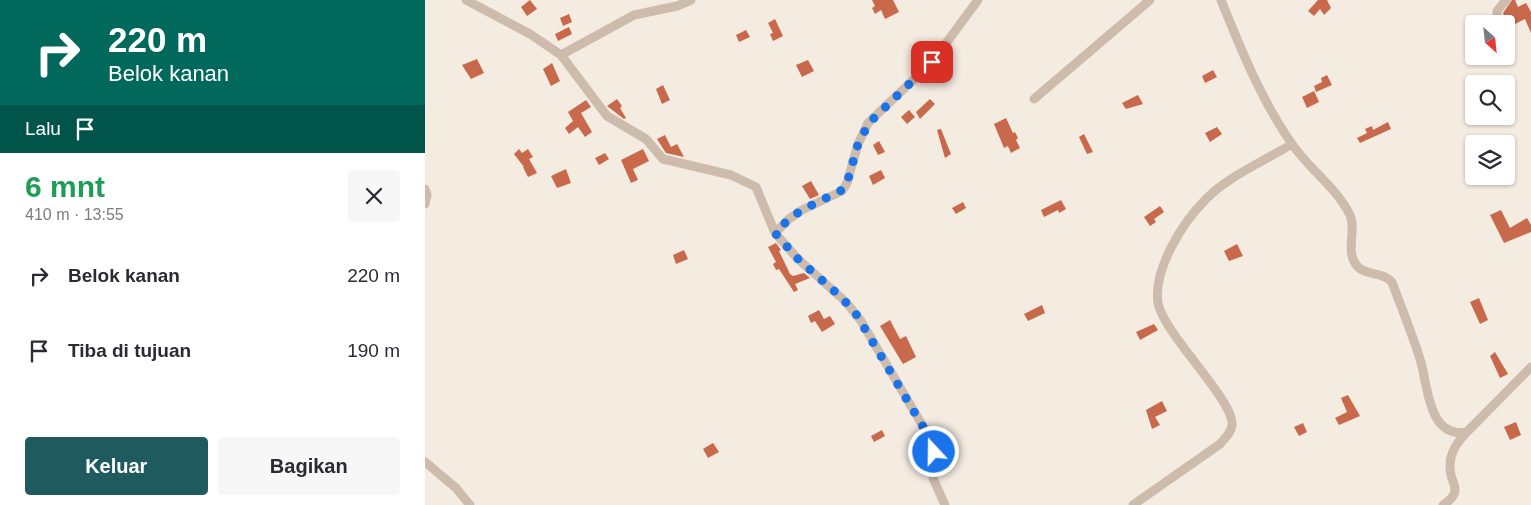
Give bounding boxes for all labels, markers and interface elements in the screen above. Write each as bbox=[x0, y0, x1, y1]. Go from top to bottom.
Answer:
north arrow bbox=[1465, 15, 1515, 65]
map controls bbox=[1465, 15, 1515, 185]
icon: right bbox=[25, 20, 90, 85]
text: 220 m bbox=[108, 20, 207, 59]
pin bbox=[911, 41, 953, 83]
icon: arrive bbox=[918, 48, 946, 76]
text: Belok kanan bbox=[108, 61, 229, 86]
button: search bbox=[1465, 75, 1515, 125]
icon: arrive bbox=[71, 115, 99, 143]
text: Lalu bbox=[25, 118, 61, 139]
button: layers bbox=[1465, 135, 1515, 185]
text: 6 mnt bbox=[25, 170, 105, 203]
button: close bbox=[348, 170, 400, 222]
text: 410 m · 13:55 bbox=[25, 206, 124, 223]
icon: right bbox=[25, 262, 53, 290]
text: Belok kanan bbox=[68, 265, 180, 286]
text: 220 m bbox=[347, 265, 400, 286]
icon: arrive bbox=[25, 337, 53, 365]
text: Tiba di tujuan bbox=[68, 340, 191, 361]
text: 190 m bbox=[347, 340, 400, 361]
position arrow bbox=[907, 425, 959, 477]
button: Keluar bbox=[25, 437, 208, 495]
button: Bagikan bbox=[218, 437, 400, 495]

